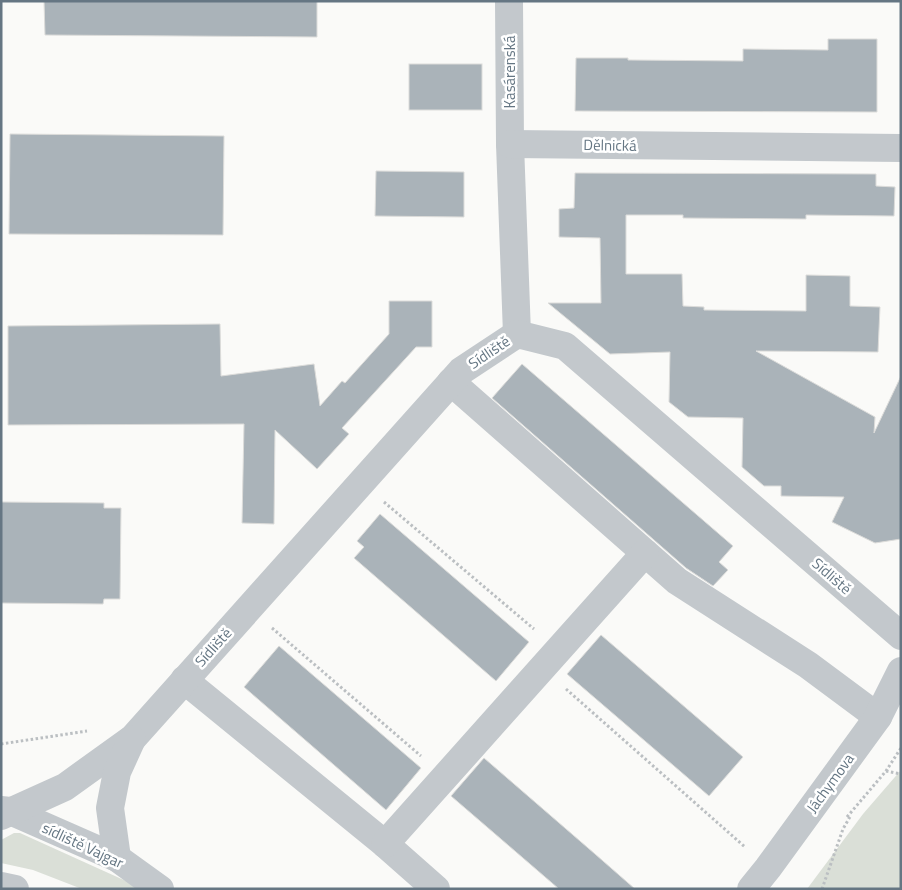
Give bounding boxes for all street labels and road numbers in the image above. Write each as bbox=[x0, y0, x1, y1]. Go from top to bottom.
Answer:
street label: Kasárenská bbox=[498, 35, 521, 108]
street label: Dělnická bbox=[583, 133, 637, 157]
street label: Sídliště bbox=[464, 330, 514, 374]
street label: Sídliště bbox=[807, 552, 857, 600]
street label: Sídliště bbox=[189, 622, 237, 672]
street label: Jáchymova bbox=[801, 748, 860, 817]
street label: sídliště Vajgar bbox=[38, 816, 128, 874]

